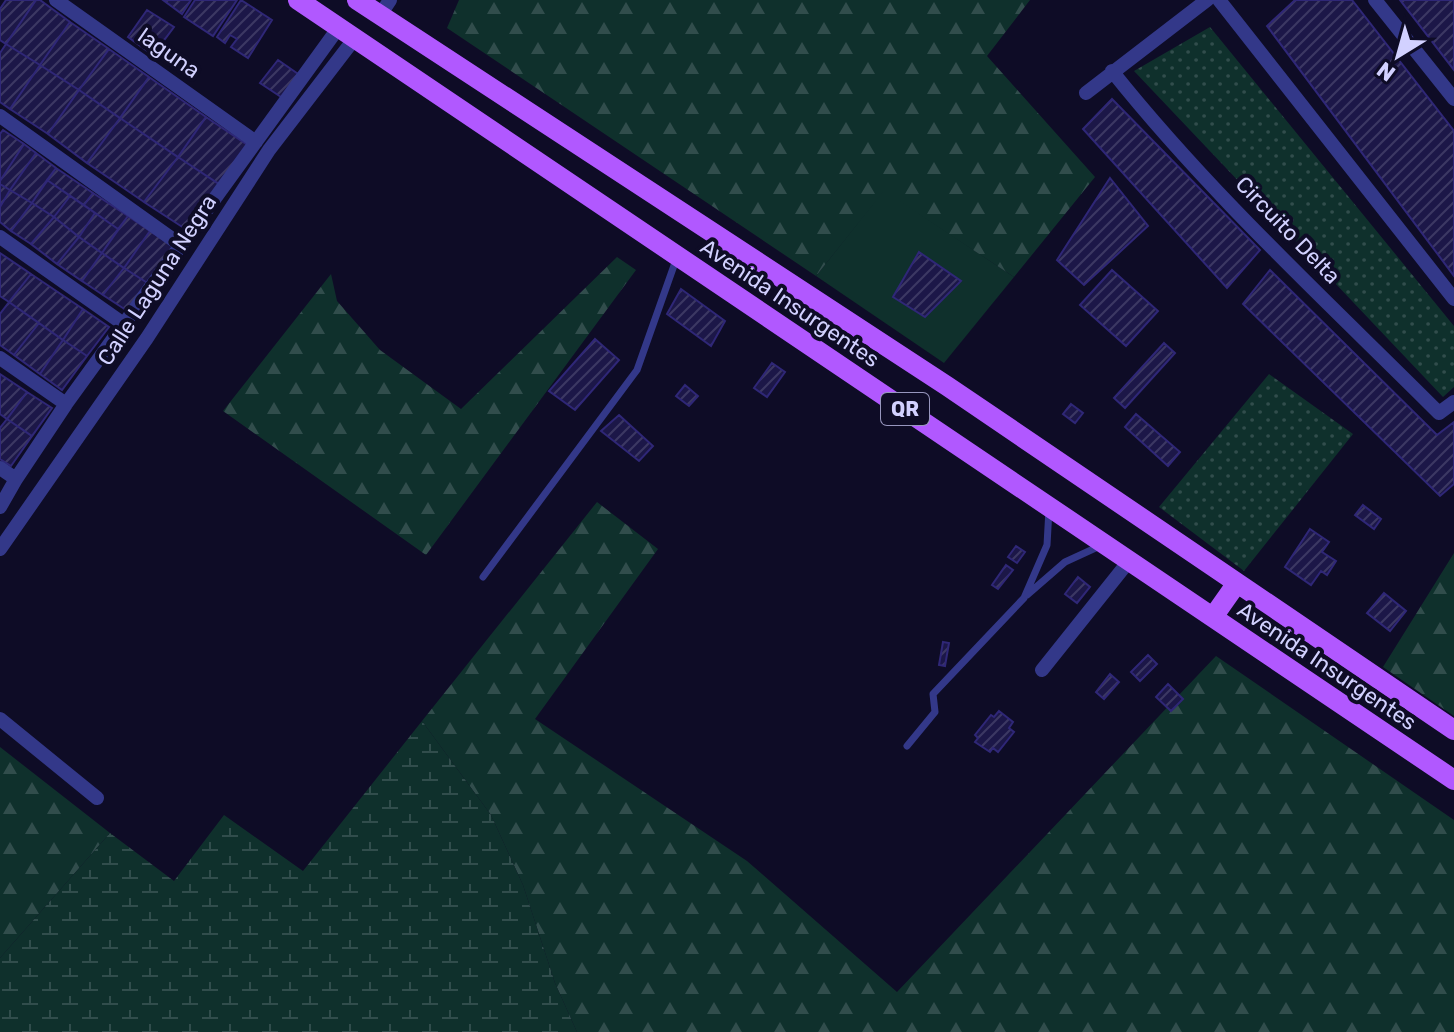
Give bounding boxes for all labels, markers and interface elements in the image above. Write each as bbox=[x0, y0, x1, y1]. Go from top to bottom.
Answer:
north arrow bbox=[1358, 16, 1438, 96]
street label: laguna bbox=[133, 22, 205, 84]
text: N bbox=[1372, 56, 1401, 87]
street label: Circuito Delta bbox=[1230, 171, 1346, 289]
street label: Calle Laguna Negra bbox=[92, 190, 222, 370]
street label: Avenida Insurgentes bbox=[695, 233, 885, 373]
road number: QR bbox=[881, 393, 929, 425]
street label: Avenida Insurgentes bbox=[1232, 596, 1422, 736]

